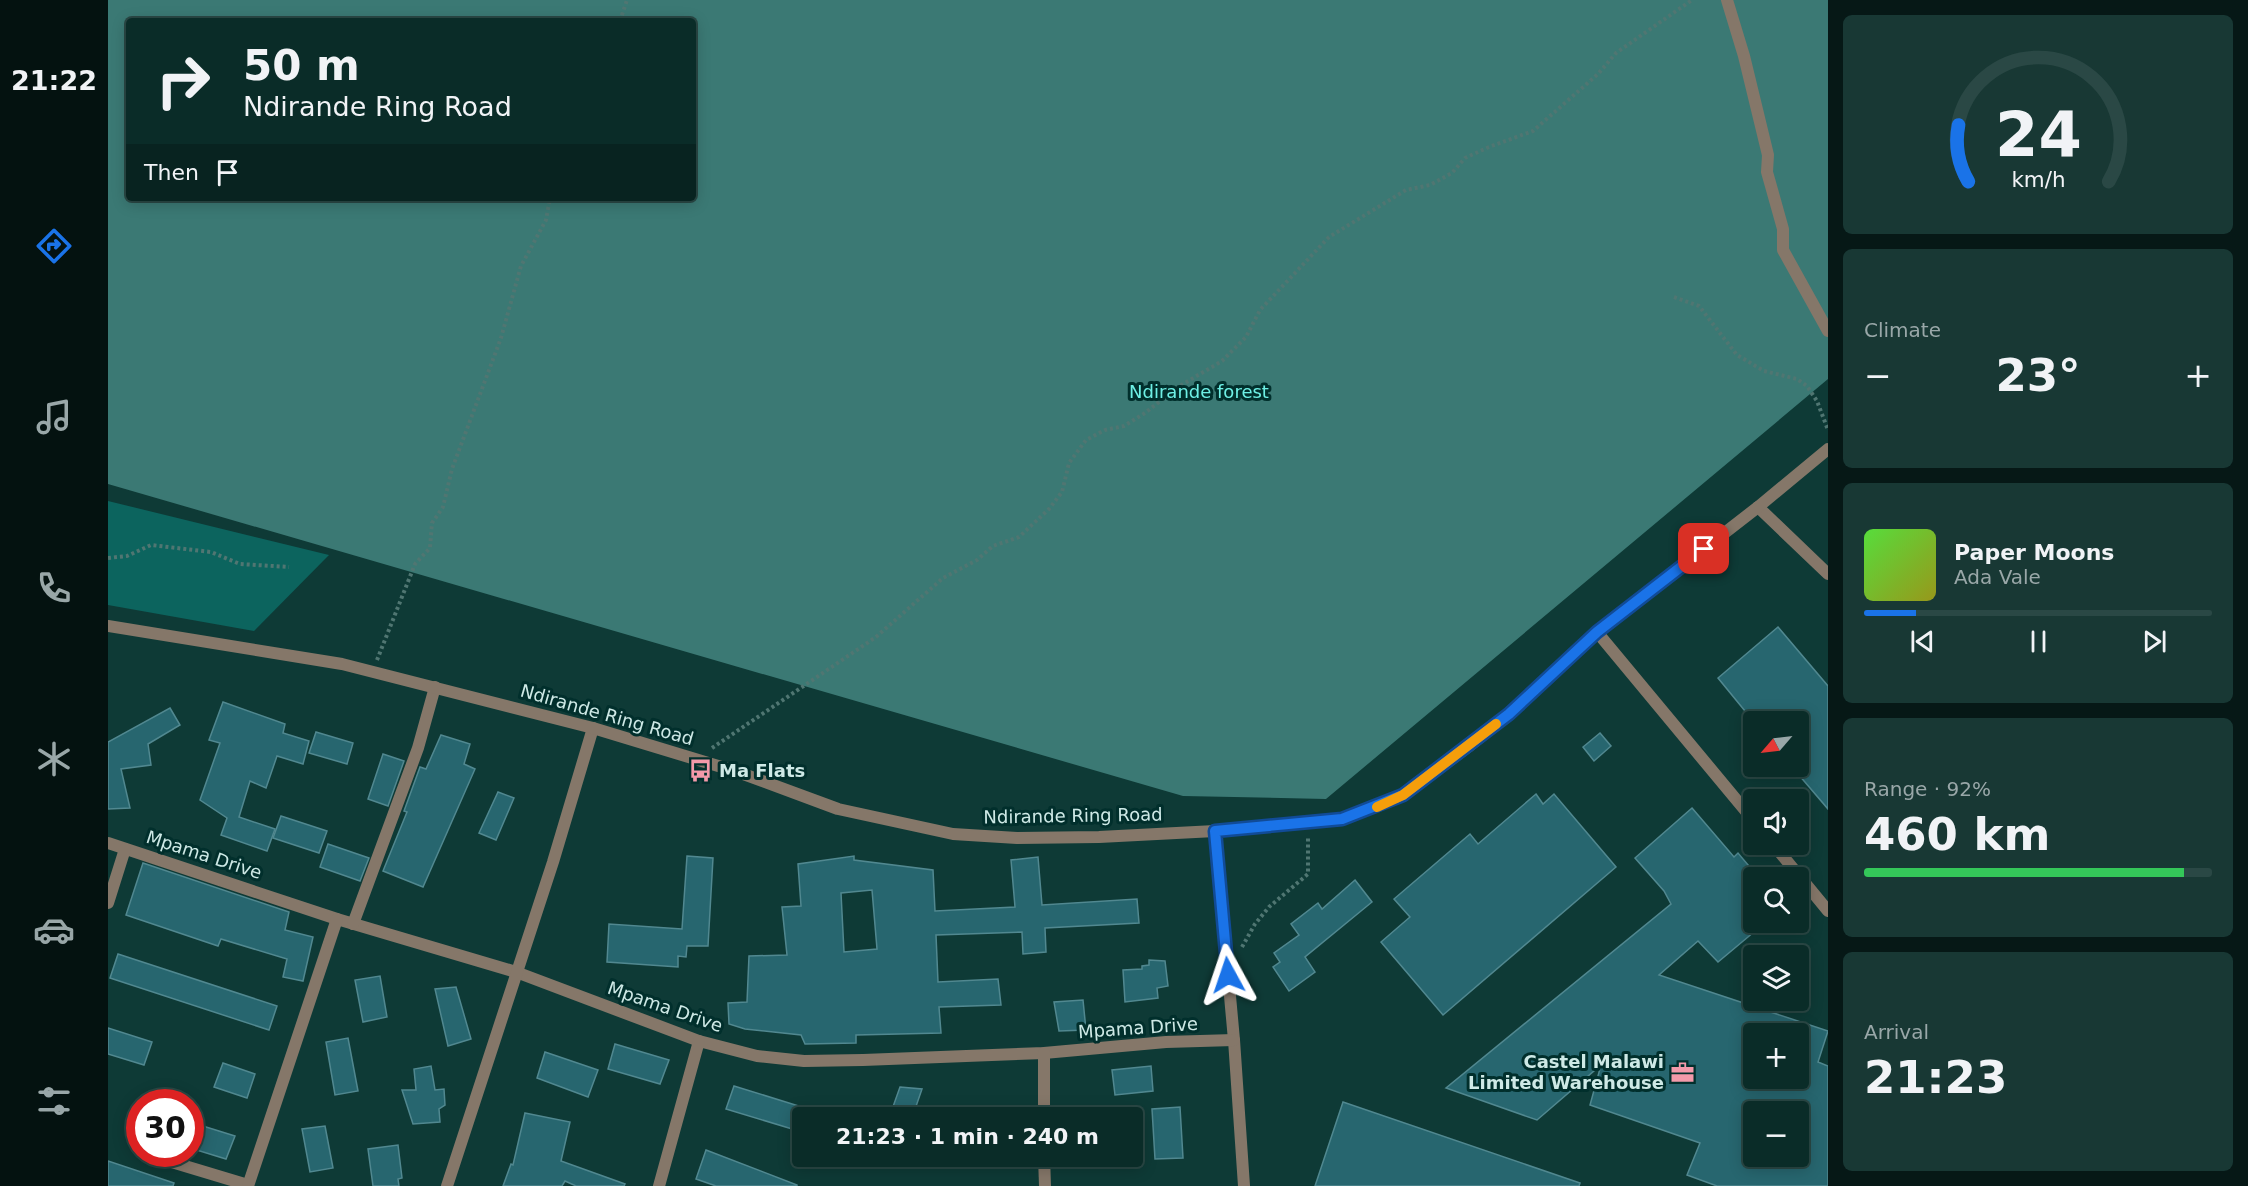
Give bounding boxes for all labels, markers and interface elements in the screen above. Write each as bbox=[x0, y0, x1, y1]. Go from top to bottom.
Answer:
text: 50 m bbox=[243, 41, 360, 90]
icon: right bbox=[144, 42, 222, 120]
text: 21:22 bbox=[11, 65, 97, 96]
text: Ndirande Ring Road bbox=[243, 91, 512, 122]
text: 24 bbox=[1995, 98, 2081, 171]
icon: arrive bbox=[211, 156, 244, 189]
text: Then bbox=[144, 160, 199, 185]
text: km/h bbox=[2011, 167, 2065, 192]
icon: directions bbox=[33, 225, 75, 267]
text: Climate bbox=[1864, 318, 1941, 342]
text: 23° bbox=[1995, 349, 2081, 402]
text: − bbox=[1864, 356, 1892, 395]
text: + bbox=[2184, 356, 2212, 395]
park label: Ndirande forest bbox=[1129, 381, 1269, 402]
icon: music bbox=[33, 396, 75, 438]
pin bbox=[1678, 523, 1729, 574]
icon: arrive bbox=[1687, 532, 1720, 565]
text: Paper Moons bbox=[1954, 540, 2114, 565]
text: Ada Vale bbox=[1954, 565, 2041, 589]
icon: phone bbox=[33, 567, 75, 609]
icon: previous bbox=[1906, 625, 1939, 658]
icon: pause bbox=[2022, 625, 2055, 658]
icon: next bbox=[2138, 625, 2171, 658]
street label: Ndirande Ring Road bbox=[518, 680, 696, 749]
north arrow bbox=[1743, 711, 1809, 777]
map controls bbox=[1743, 711, 1809, 1167]
icon: climate bbox=[33, 738, 75, 780]
bus stop icon: Ma Flats bbox=[688, 758, 714, 784]
place label: Ma Flats bbox=[719, 760, 805, 781]
text: Range · 92% bbox=[1864, 777, 1991, 801]
button: sound bbox=[1743, 789, 1809, 855]
street label: Ndirande Ring Road bbox=[983, 803, 1163, 828]
text: 460 km bbox=[1864, 808, 2050, 861]
street label: Mpama Drive bbox=[144, 826, 265, 883]
button: search bbox=[1743, 867, 1809, 933]
icon: car bbox=[33, 909, 75, 951]
position arrow bbox=[1196, 943, 1260, 1007]
button: layers bbox=[1743, 945, 1809, 1011]
street label: Mpama Drive bbox=[605, 977, 725, 1036]
street label: Mpama Drive bbox=[1077, 1013, 1199, 1042]
text: Arrival bbox=[1864, 1020, 1929, 1044]
button: + bbox=[1743, 1023, 1809, 1089]
place label: Castel Malawi Limited Warehouse bbox=[1468, 1051, 1664, 1093]
text: 21:23 bbox=[1864, 1051, 2007, 1104]
office icon: Castel Malawi Limited Warehouse bbox=[1669, 1059, 1695, 1085]
icon: filters bbox=[33, 1080, 75, 1122]
speed limit sign: 30 bbox=[126, 1089, 204, 1167]
button: − bbox=[1743, 1101, 1809, 1167]
text: 21:23 · 1 min · 240 m bbox=[836, 1124, 1099, 1149]

